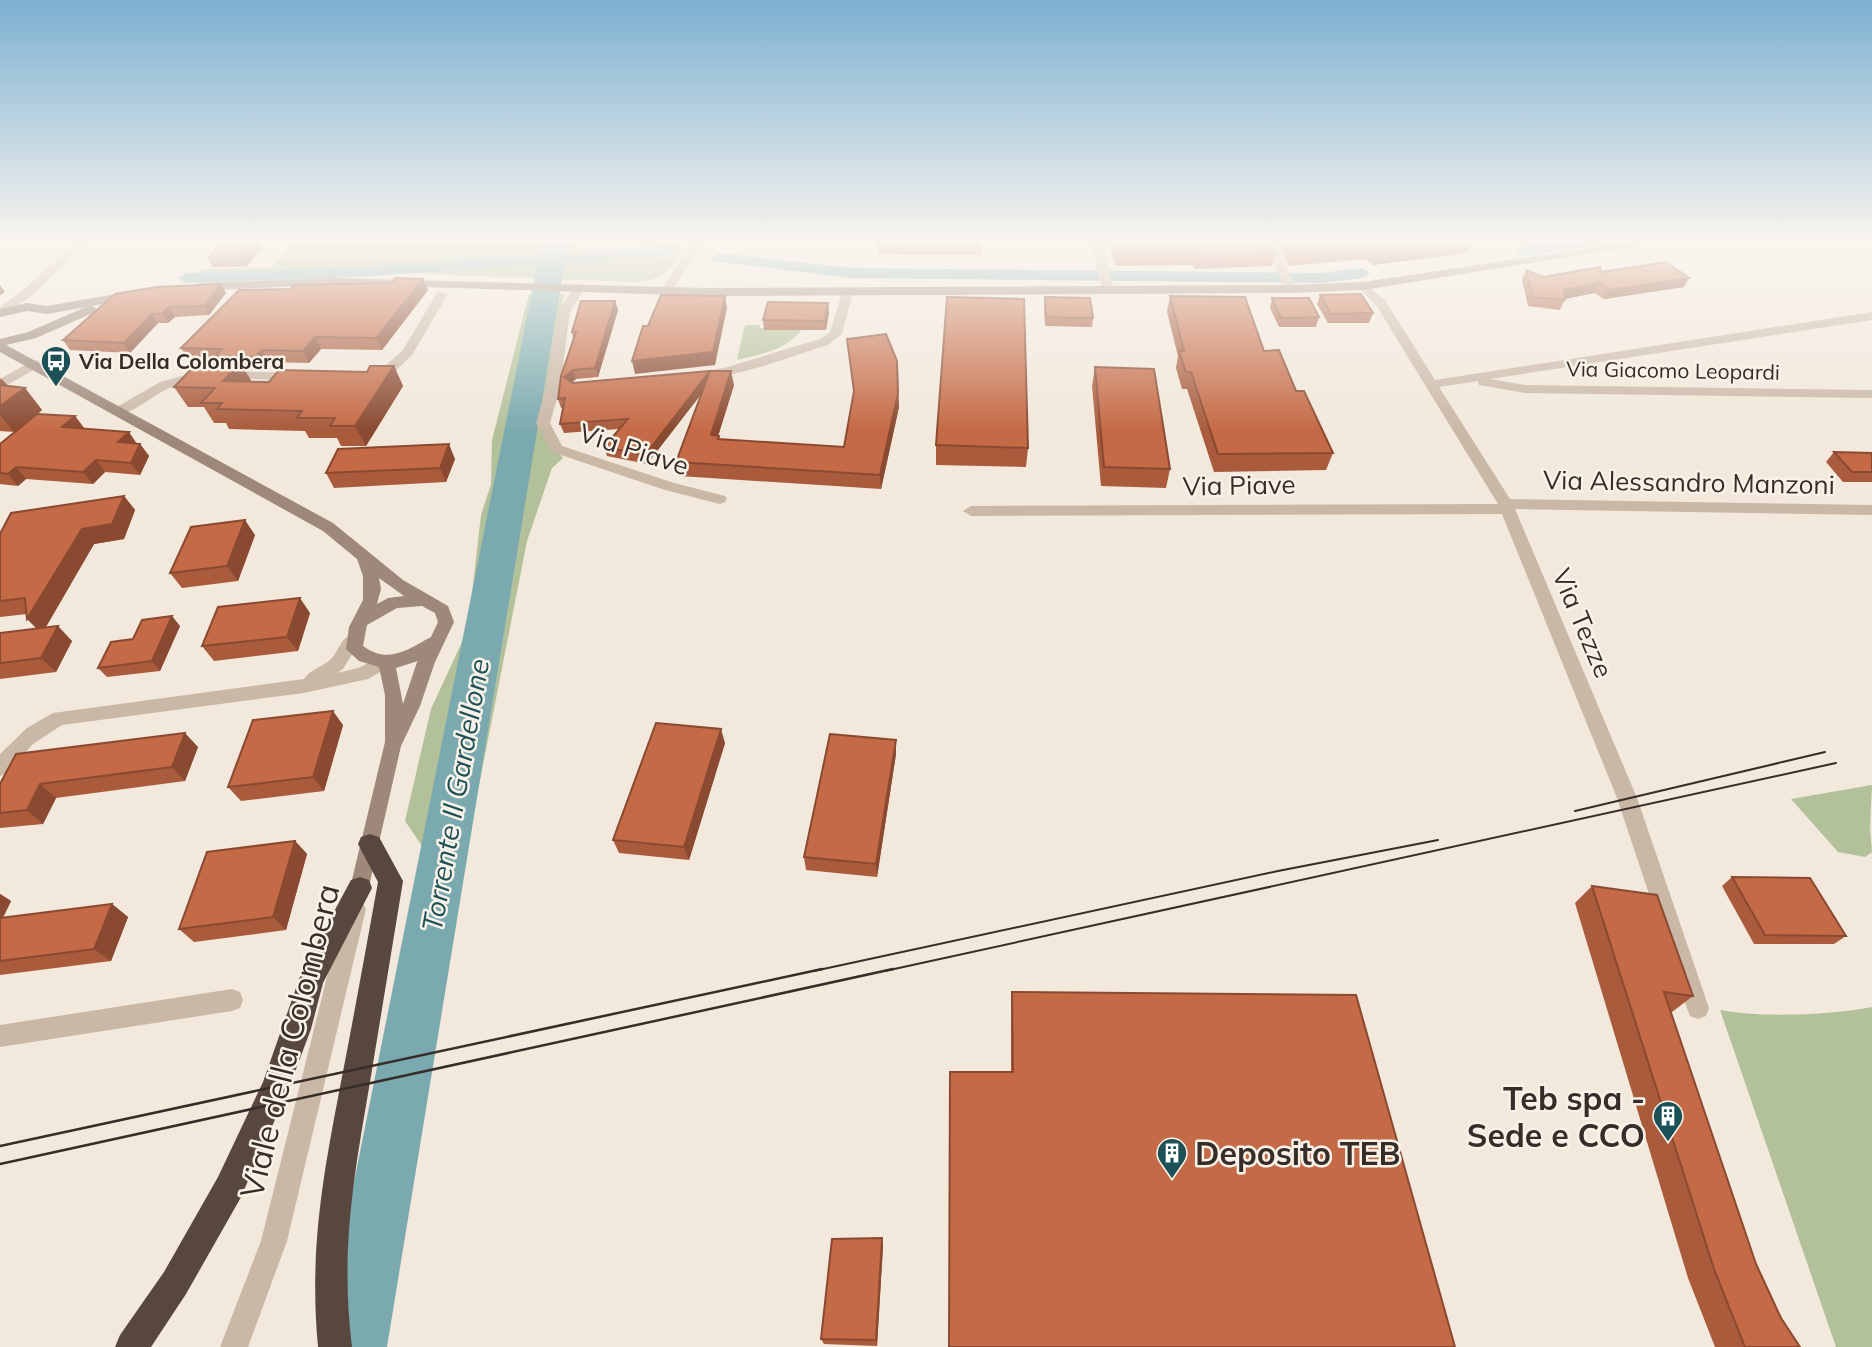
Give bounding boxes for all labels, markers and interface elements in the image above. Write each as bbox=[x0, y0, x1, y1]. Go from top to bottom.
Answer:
bus stop icon: Via Della Colombera bbox=[39, 344, 73, 388]
place label: Via Della Colombera bbox=[78, 348, 284, 374]
street label: Via Giacomo Leopardi bbox=[1566, 355, 1780, 385]
street label: Via Piave bbox=[575, 416, 693, 482]
street label: Via Alessandro Manzoni bbox=[1543, 463, 1835, 501]
street label: Via Piave bbox=[1182, 468, 1296, 502]
street label: Via Tezze bbox=[1545, 563, 1621, 683]
water label: Torrente Il Gardellone bbox=[414, 656, 496, 934]
street label: Viale della Colombera bbox=[231, 880, 347, 1202]
place label: Teb spa - Sede e CCO bbox=[1467, 1078, 1645, 1155]
building icon: Teb spa - Sede e CCO bbox=[1651, 1099, 1685, 1143]
place label: Deposito TEB bbox=[1195, 1133, 1401, 1173]
building icon: Deposito TEB bbox=[1155, 1136, 1189, 1180]

